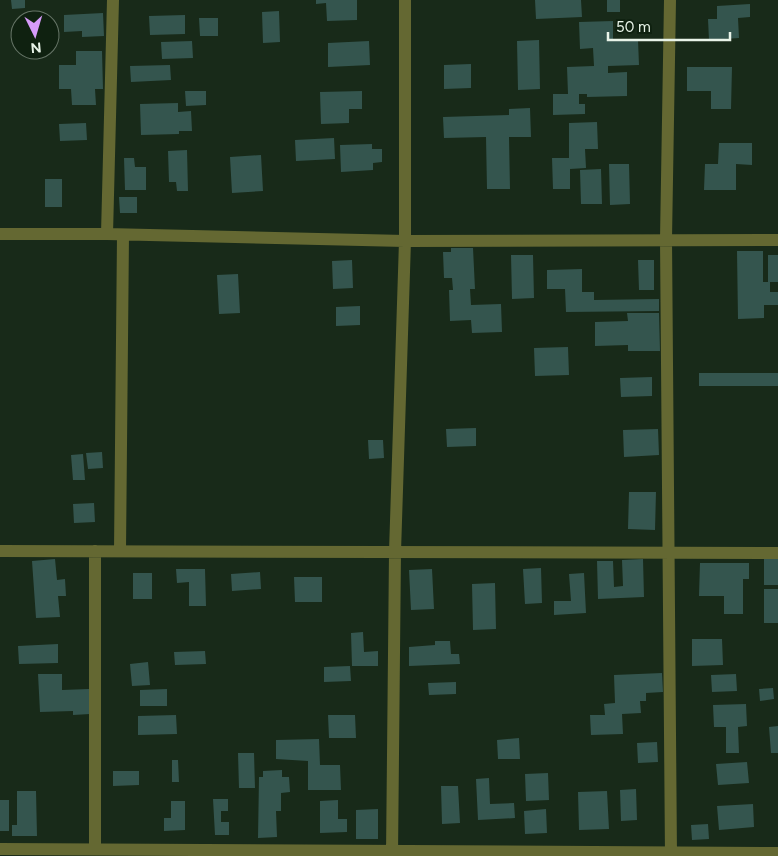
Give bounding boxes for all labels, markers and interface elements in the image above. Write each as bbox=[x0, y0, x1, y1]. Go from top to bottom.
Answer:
north arrow bbox=[10, 10, 60, 60]
scale bar bbox=[608, 10, 730, 42]
text: 50 m bbox=[616, 18, 651, 36]
text: N bbox=[30, 39, 42, 56]

